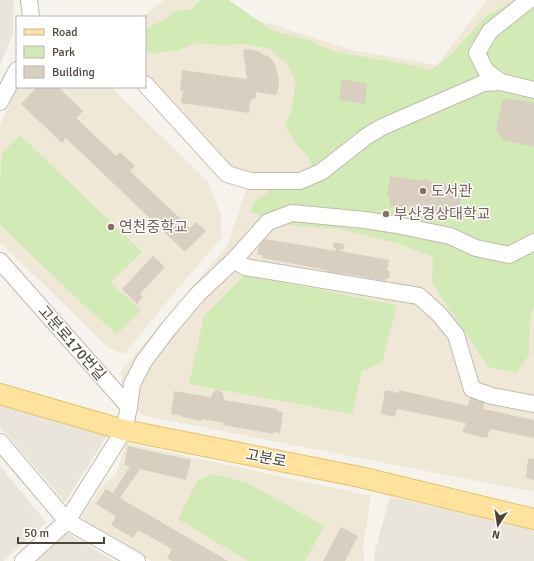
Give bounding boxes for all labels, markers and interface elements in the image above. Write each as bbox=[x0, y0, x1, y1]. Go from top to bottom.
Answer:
legend bbox=[16, 16, 146, 88]
text: Road bbox=[52, 25, 78, 40]
text: Park bbox=[52, 45, 75, 60]
text: Building bbox=[52, 65, 95, 80]
place label: 도서관 bbox=[431, 182, 473, 200]
marker: 도서관 bbox=[418, 186, 428, 196]
place label: 부산경상대학교 bbox=[394, 205, 491, 223]
marker: 부산경상대학교 bbox=[381, 209, 391, 219]
place label: 연천중학교 bbox=[119, 218, 188, 236]
marker: 연천중학교 bbox=[106, 222, 116, 232]
street label: 고분로170번길 bbox=[35, 302, 109, 384]
street label: 고분로 bbox=[244, 445, 288, 471]
north arrow bbox=[478, 505, 518, 545]
scale bar bbox=[18, 519, 104, 545]
text: 50 m bbox=[24, 526, 49, 541]
text: N bbox=[491, 527, 501, 541]

